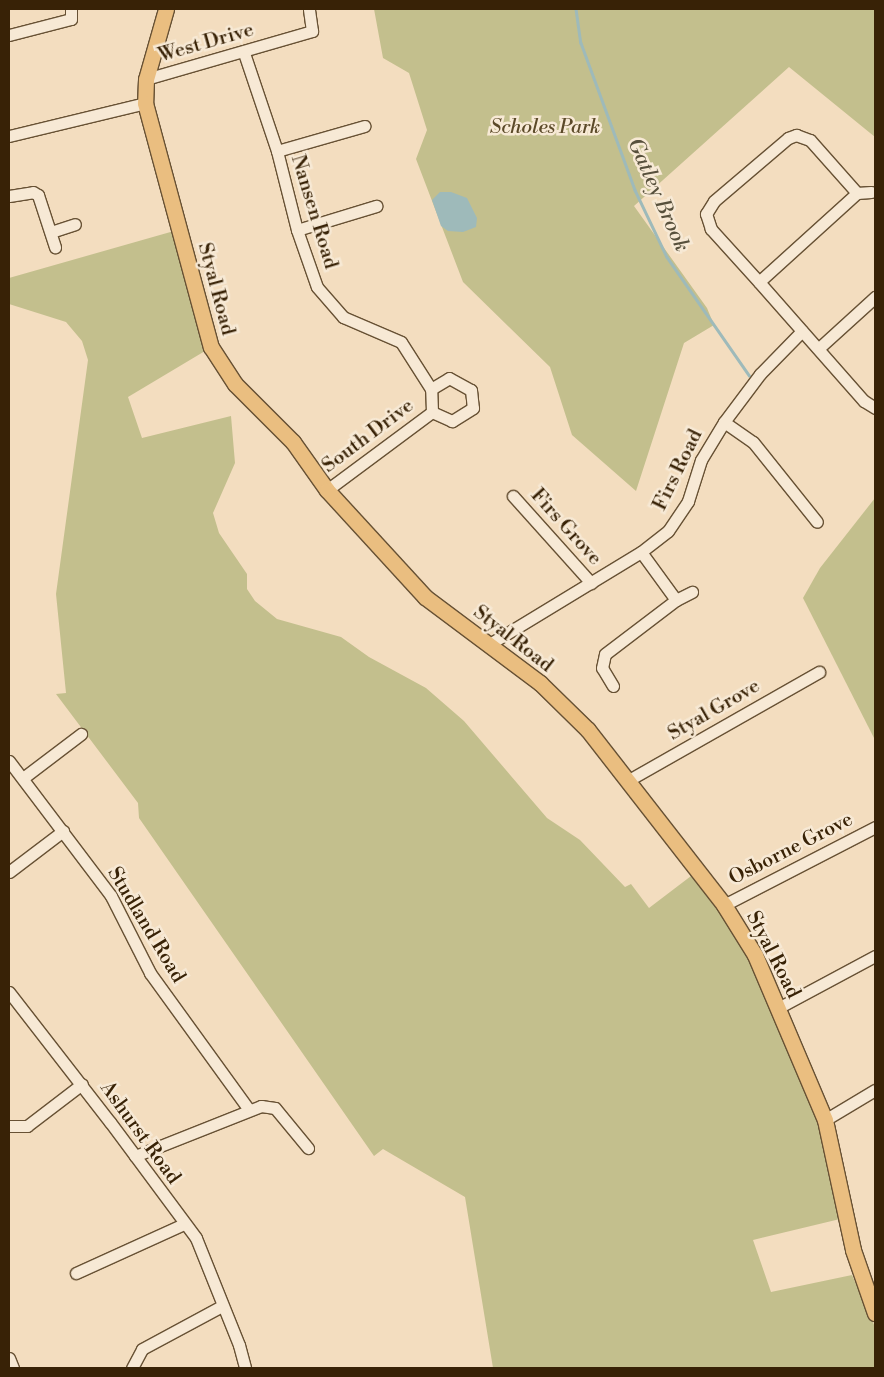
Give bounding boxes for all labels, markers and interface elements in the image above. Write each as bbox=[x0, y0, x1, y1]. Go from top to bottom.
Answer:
street label: West Drive bbox=[156, 18, 256, 68]
park label: Scholes Park bbox=[490, 115, 600, 139]
water label: Gatley Brook bbox=[622, 134, 694, 256]
street label: Nansen Road bbox=[285, 152, 343, 272]
street label: Styal Road bbox=[192, 240, 240, 338]
street label: South Drive bbox=[317, 394, 419, 478]
street label: Firs Road bbox=[648, 425, 708, 515]
street label: Firs Grove bbox=[525, 484, 607, 570]
street label: Styal Road bbox=[468, 600, 558, 678]
street label: Styal Grove bbox=[664, 674, 764, 746]
street label: Osborne Grove bbox=[725, 807, 857, 891]
street label: Studland Road bbox=[102, 863, 190, 987]
street label: Styal Road bbox=[741, 907, 805, 1003]
street label: Ashurst Road bbox=[95, 1077, 185, 1189]

